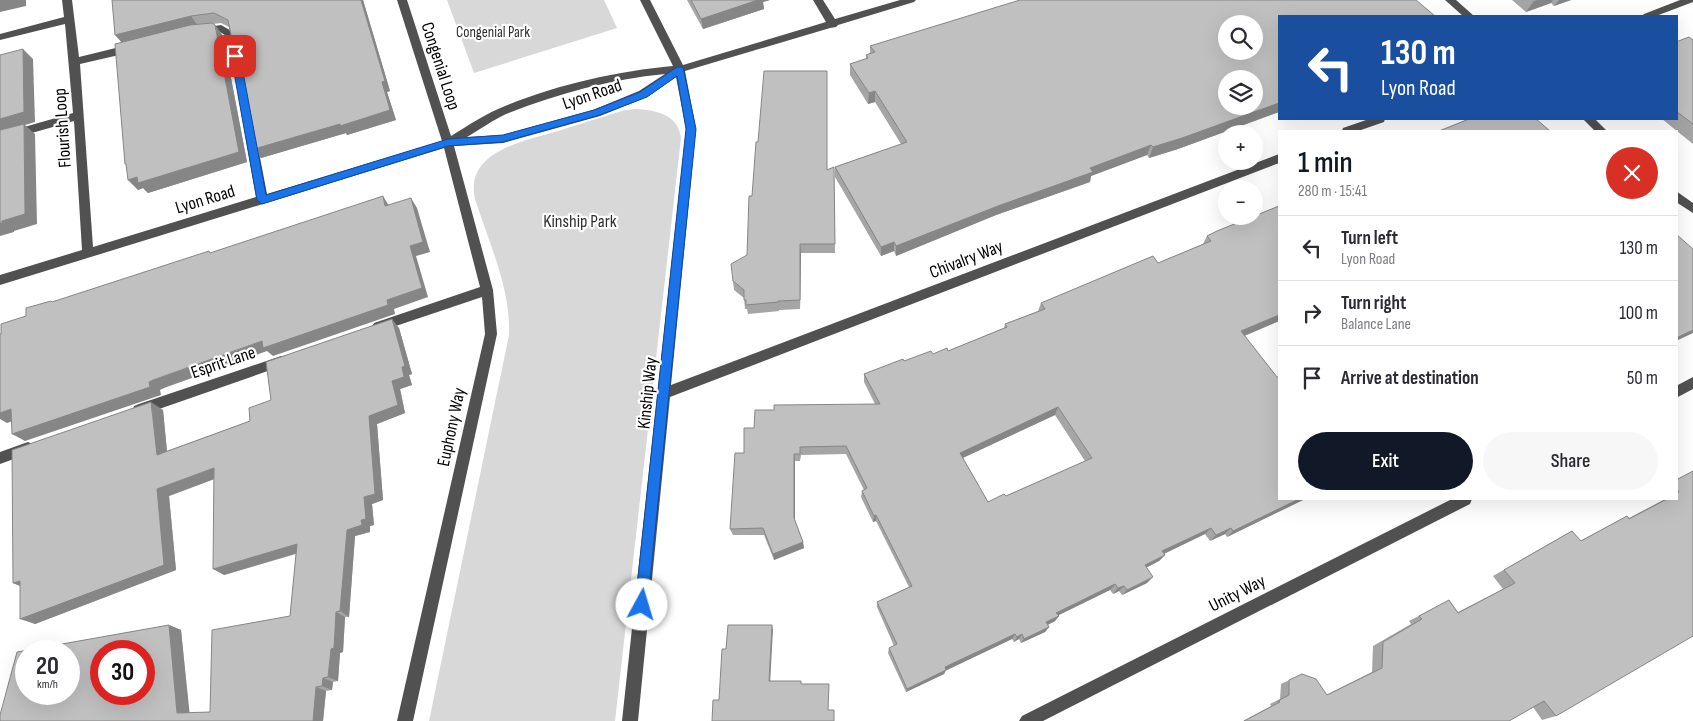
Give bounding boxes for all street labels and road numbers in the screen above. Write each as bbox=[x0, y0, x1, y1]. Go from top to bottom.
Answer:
street label: Congenial Loop bbox=[416, 20, 465, 113]
street label: Lyon Road bbox=[560, 75, 624, 114]
street label: Flourish Loop bbox=[49, 88, 76, 168]
street label: Lyon Road bbox=[173, 181, 237, 218]
street label: Chivalry Way bbox=[927, 236, 1006, 283]
street label: Esprit Lane bbox=[188, 342, 258, 383]
street label: Kinship Way bbox=[633, 356, 662, 430]
street label: Euphony Way bbox=[433, 386, 470, 468]
street label: Unity Way bbox=[1206, 570, 1269, 616]

